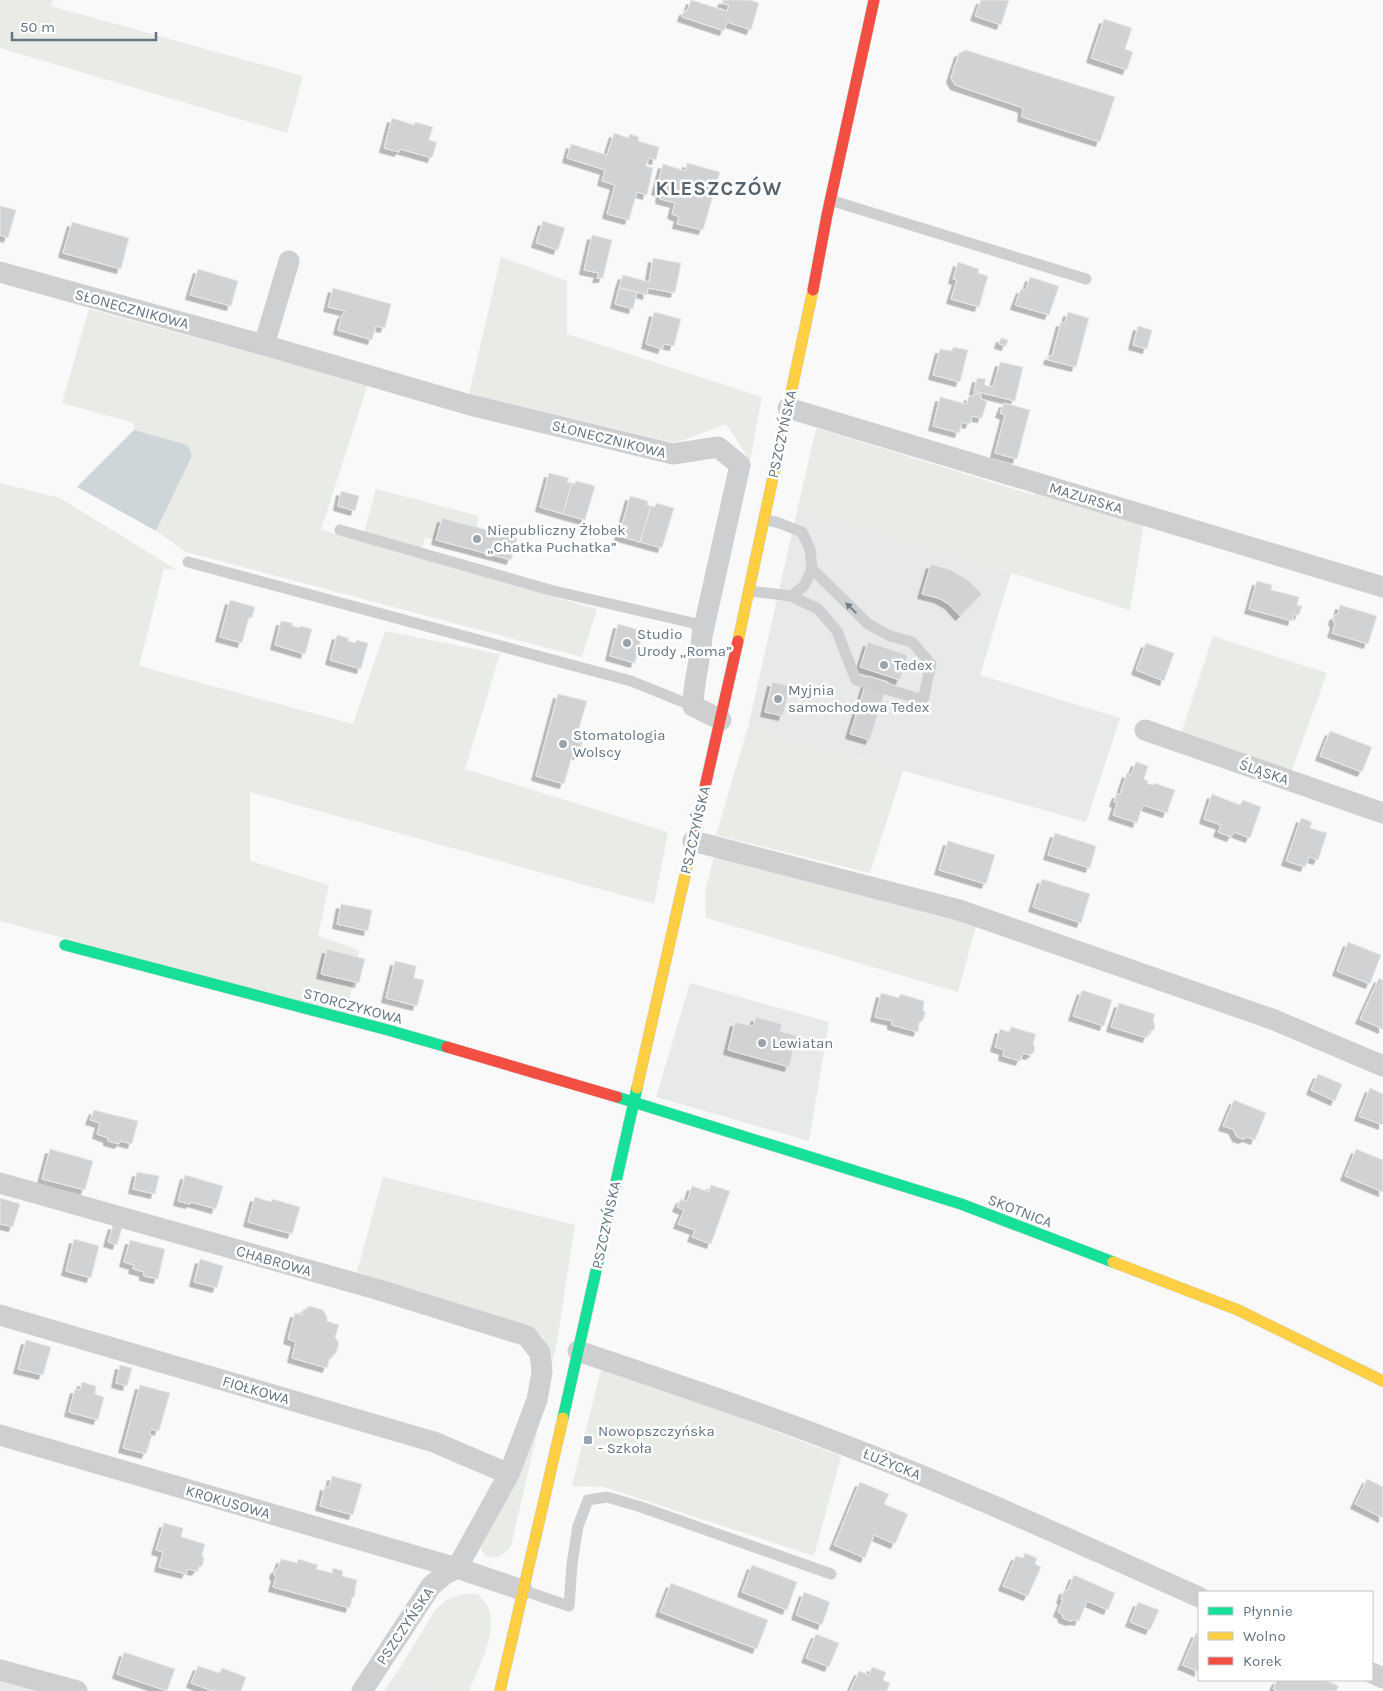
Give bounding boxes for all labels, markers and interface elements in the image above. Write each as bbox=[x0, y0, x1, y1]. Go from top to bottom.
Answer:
scale bar bbox=[12, 10, 156, 42]
text: 50 m bbox=[20, 18, 55, 36]
district label: KLESZCZÓW bbox=[656, 176, 782, 200]
street label: SŁONECZNIKOWA bbox=[73, 285, 191, 333]
street label: PSZCZYŃSKA bbox=[764, 388, 800, 480]
street label: SŁONECZNIKOWA bbox=[550, 416, 668, 462]
street label: MAZURSKA bbox=[1047, 478, 1125, 518]
place label: Niepubliczny Żłobek „Chatka Puchatka” bbox=[487, 521, 626, 556]
marker: Niepubliczny Żłobek „Chatka Puchatka” bbox=[471, 533, 483, 545]
one-way arrow bbox=[845, 602, 857, 614]
place label: Studio Urody „Roma” bbox=[637, 625, 732, 660]
marker: Studio Urody „Roma” bbox=[621, 637, 633, 649]
place label: Tedex bbox=[894, 656, 933, 674]
marker: Tedex bbox=[878, 659, 890, 671]
place label: Myjnia samochodowa Tedex bbox=[788, 681, 930, 716]
marker: Myjnia samochodowa Tedex bbox=[772, 693, 784, 705]
place label: Stomatologia Wolscy bbox=[573, 726, 666, 761]
marker: Stomatologia Wolscy bbox=[557, 738, 569, 750]
street label: ŚLĄSKA bbox=[1237, 755, 1292, 789]
street label: PSZCZYŃSKA bbox=[676, 784, 714, 876]
street label: STORCZYKOWA bbox=[301, 984, 405, 1028]
place label: Lewiatan bbox=[772, 1034, 833, 1052]
marker: Lewiatan bbox=[756, 1037, 768, 1049]
street label: PSZCZYŃSKA bbox=[588, 1179, 624, 1271]
street label: SKOTNICA bbox=[985, 1190, 1055, 1232]
street label: CHABROWA bbox=[234, 1242, 314, 1280]
street label: FIOŁKOWA bbox=[220, 1372, 292, 1408]
place label: Nowopszczyńska - Szkoła bbox=[598, 1422, 715, 1457]
marker: Nowopszczyńska - Szkoła bbox=[582, 1434, 594, 1446]
street label: ŁUŻYCKA bbox=[861, 1444, 924, 1484]
street label: KROKUSOWA bbox=[184, 1481, 273, 1523]
street label: PSZCZYŃSKA bbox=[372, 1584, 438, 1668]
legend bbox=[1198, 1591, 1373, 1681]
text: Płynnie bbox=[1243, 1602, 1293, 1620]
text: Wolno bbox=[1243, 1627, 1286, 1645]
text: Korek bbox=[1243, 1652, 1282, 1670]

